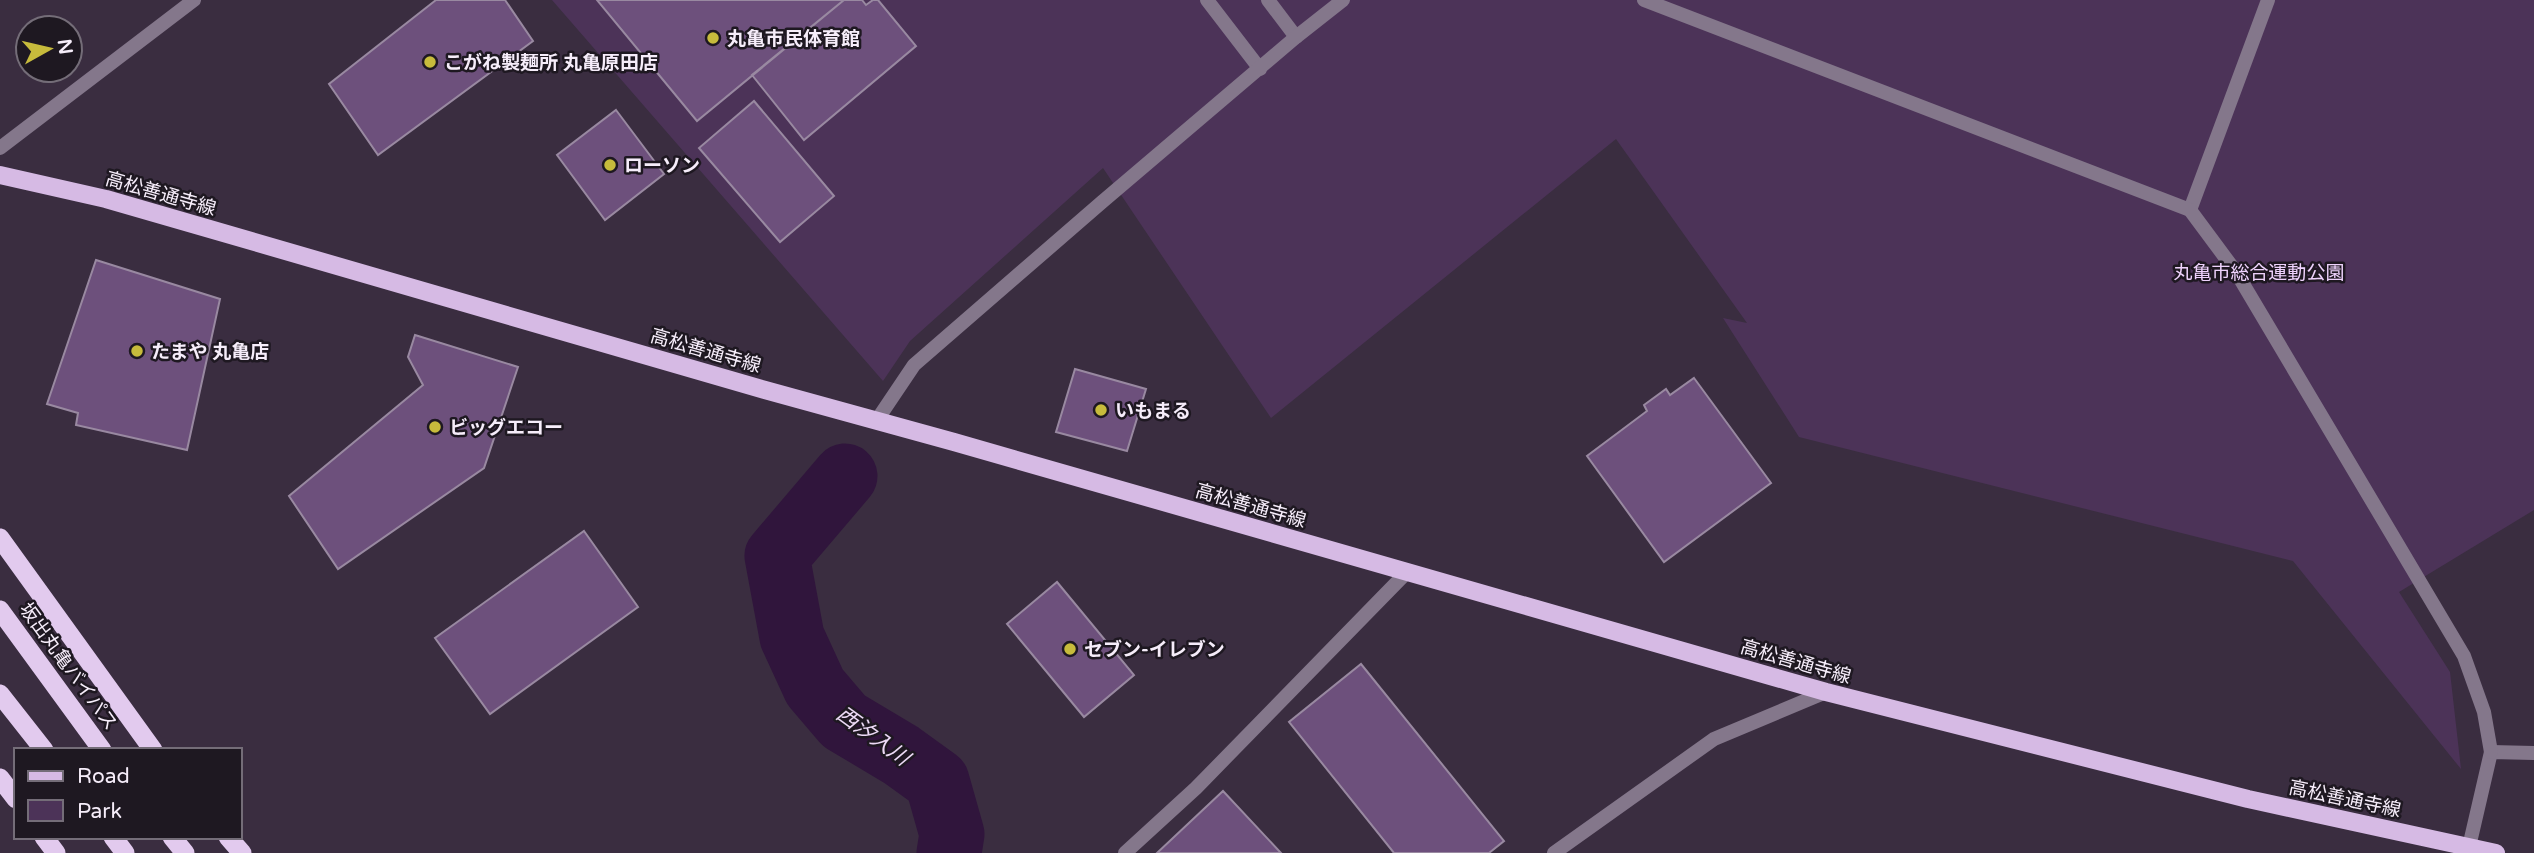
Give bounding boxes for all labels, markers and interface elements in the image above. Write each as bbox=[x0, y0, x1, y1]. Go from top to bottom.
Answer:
north arrow bbox=[14, 14, 84, 84]
place label: 丸亀市民体育館 bbox=[727, 28, 860, 50]
marker: 丸亀市民体育館 bbox=[705, 30, 721, 46]
text: N bbox=[53, 38, 77, 56]
place label: こがね製麺所 丸亀原田店 bbox=[444, 52, 658, 74]
marker: こがね製麺所 丸亀原田店 bbox=[422, 54, 438, 70]
place label: ローソン bbox=[624, 155, 700, 177]
marker: ローソン bbox=[602, 157, 618, 173]
street label: 高松善通寺線 bbox=[103, 168, 219, 220]
park label: 丸亀市総合運動公園 bbox=[2173, 262, 2345, 284]
street label: 高松善通寺線 bbox=[648, 325, 764, 377]
place label: たまや 丸亀店 bbox=[151, 341, 269, 363]
marker: たまや 丸亀店 bbox=[129, 343, 145, 359]
place label: いもまる bbox=[1115, 400, 1191, 422]
marker: いもまる bbox=[1093, 402, 1109, 418]
place label: ビッグエコー bbox=[449, 417, 563, 439]
marker: ビッグエコー bbox=[427, 419, 443, 435]
street label: 高松善通寺線 bbox=[1193, 480, 1309, 532]
street label: 坂出丸亀バイパス bbox=[15, 599, 122, 734]
street label: 高松善通寺線 bbox=[1738, 636, 1854, 688]
place label: セブン-イレブン bbox=[1084, 639, 1225, 661]
marker: セブン-イレブン bbox=[1062, 641, 1078, 657]
water label: 西汐入川 bbox=[831, 702, 916, 772]
legend bbox=[14, 748, 242, 839]
text: Road bbox=[77, 764, 130, 789]
street label: 高松善通寺線 bbox=[2287, 776, 2403, 822]
text: Park bbox=[77, 799, 122, 824]

